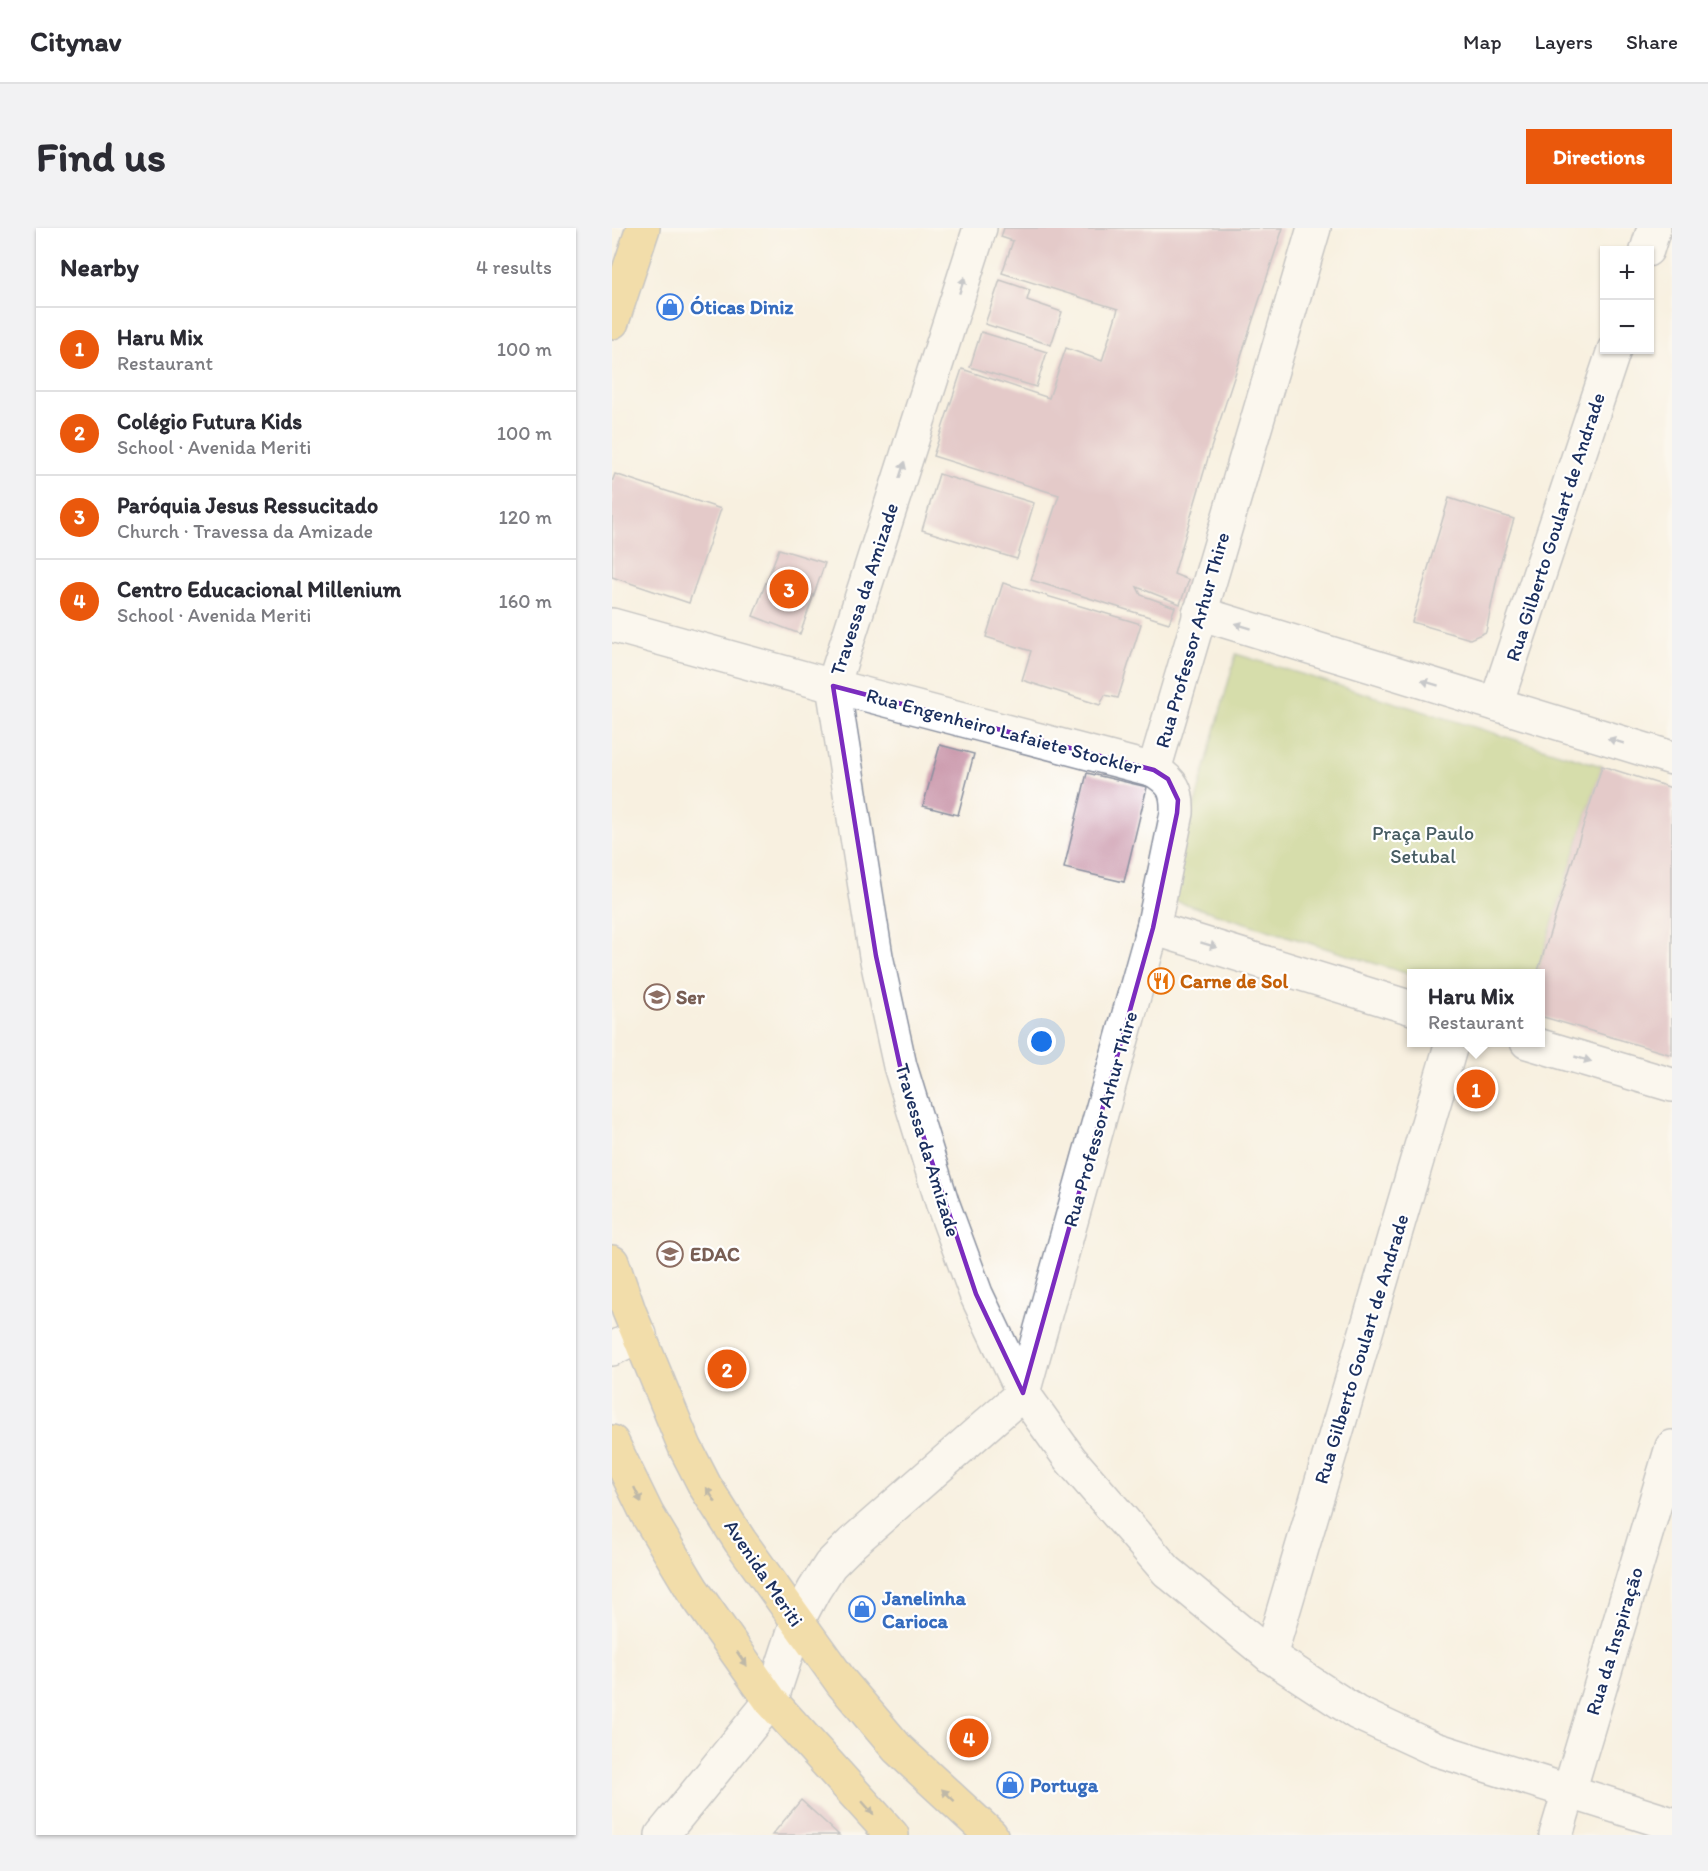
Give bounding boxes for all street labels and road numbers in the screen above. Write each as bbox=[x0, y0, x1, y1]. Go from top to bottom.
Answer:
street label: Rua Gilberto Goulart de Andrade bbox=[1500, 390, 1610, 664]
street label: Travessa da Amizade bbox=[825, 500, 903, 678]
street label: Rua Professor Arhur Thire bbox=[1150, 529, 1234, 751]
street label: Rua Engenheiro Lafaiete Stockler bbox=[864, 683, 1144, 779]
street label: Rua Professor Arhur Thire bbox=[1058, 1008, 1142, 1230]
street label: Travessa da Amizade bbox=[890, 1060, 966, 1240]
street label: Rua Gilberto Goulart de Andrade bbox=[1308, 1211, 1414, 1487]
street label: Avenida Meriti bbox=[719, 1515, 809, 1631]
street label: Rua da Inspiração bbox=[1580, 1564, 1648, 1718]

